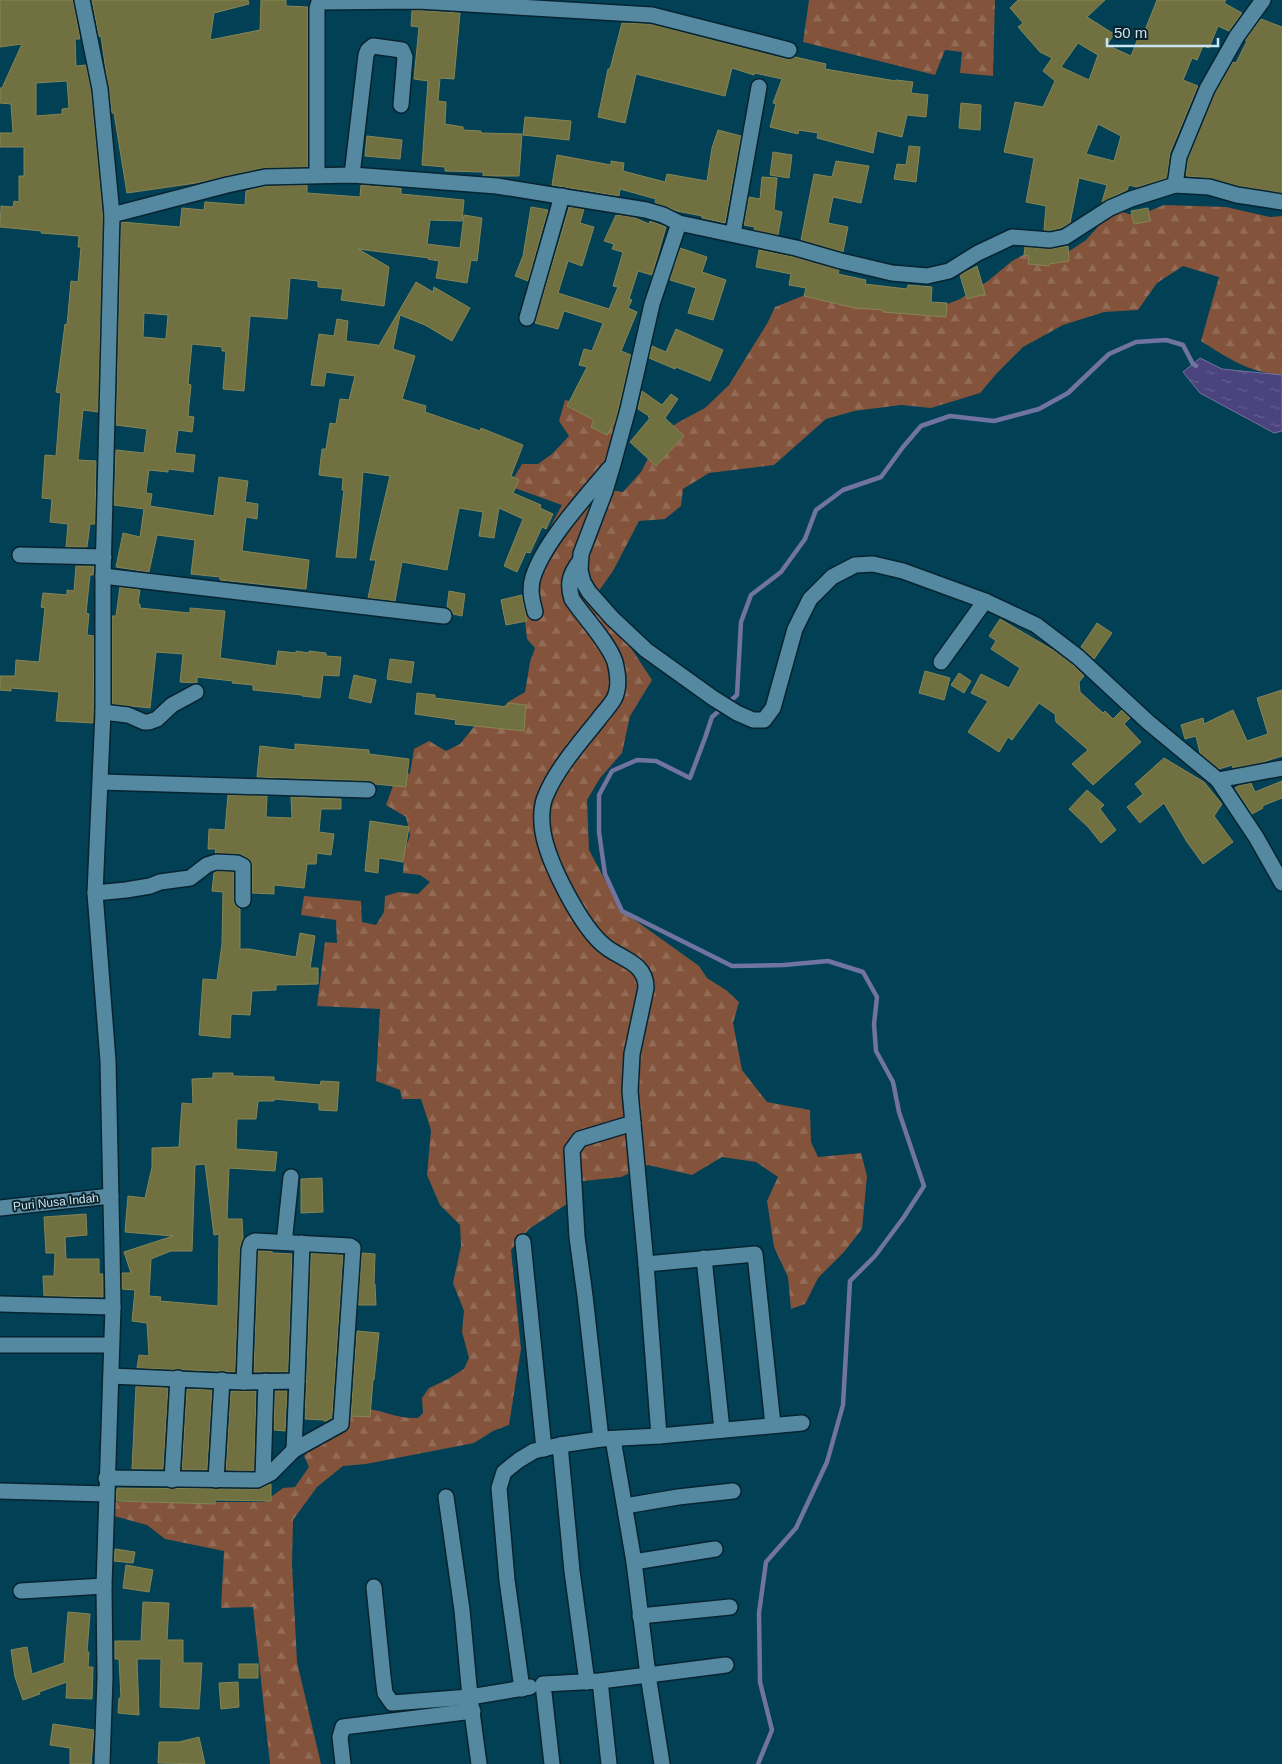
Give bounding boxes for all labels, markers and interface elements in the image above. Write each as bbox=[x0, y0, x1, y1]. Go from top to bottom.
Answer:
scale bar bbox=[1107, 15, 1218, 47]
text: 50 m bbox=[1114, 24, 1147, 41]
street label: Puri Nusa Indah bbox=[12, 1191, 100, 1213]

